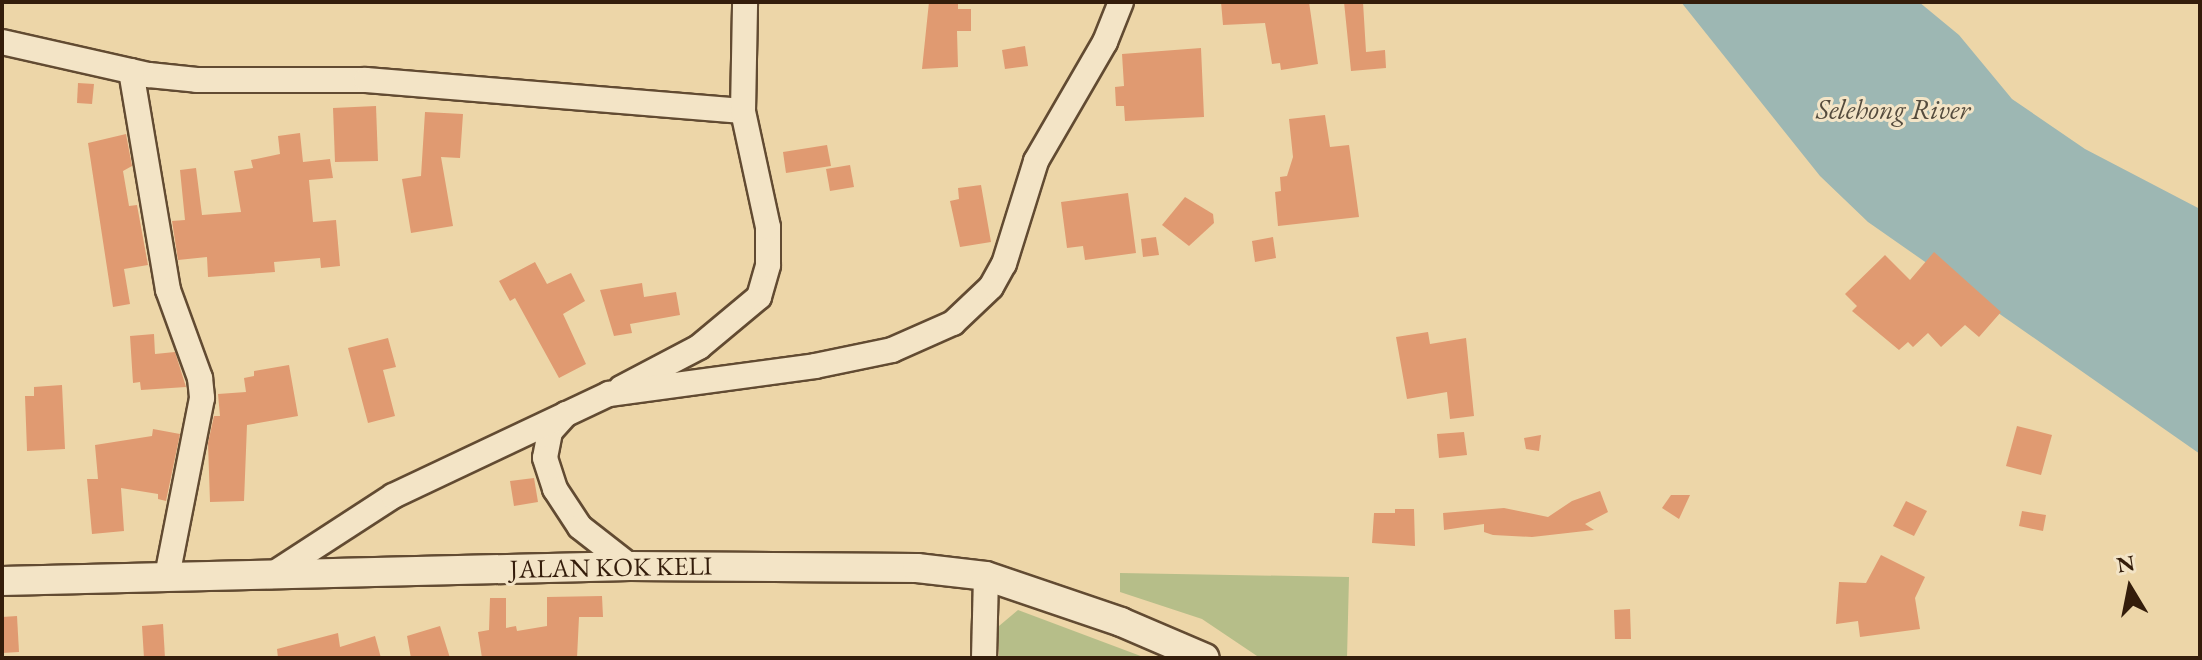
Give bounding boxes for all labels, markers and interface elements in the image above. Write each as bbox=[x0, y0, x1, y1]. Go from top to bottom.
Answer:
water label: Selehong River bbox=[1816, 92, 1970, 126]
north arrow bbox=[2090, 548, 2170, 628]
text: N bbox=[2114, 548, 2137, 580]
street label: JALAN KOK KELI bbox=[509, 551, 713, 585]

